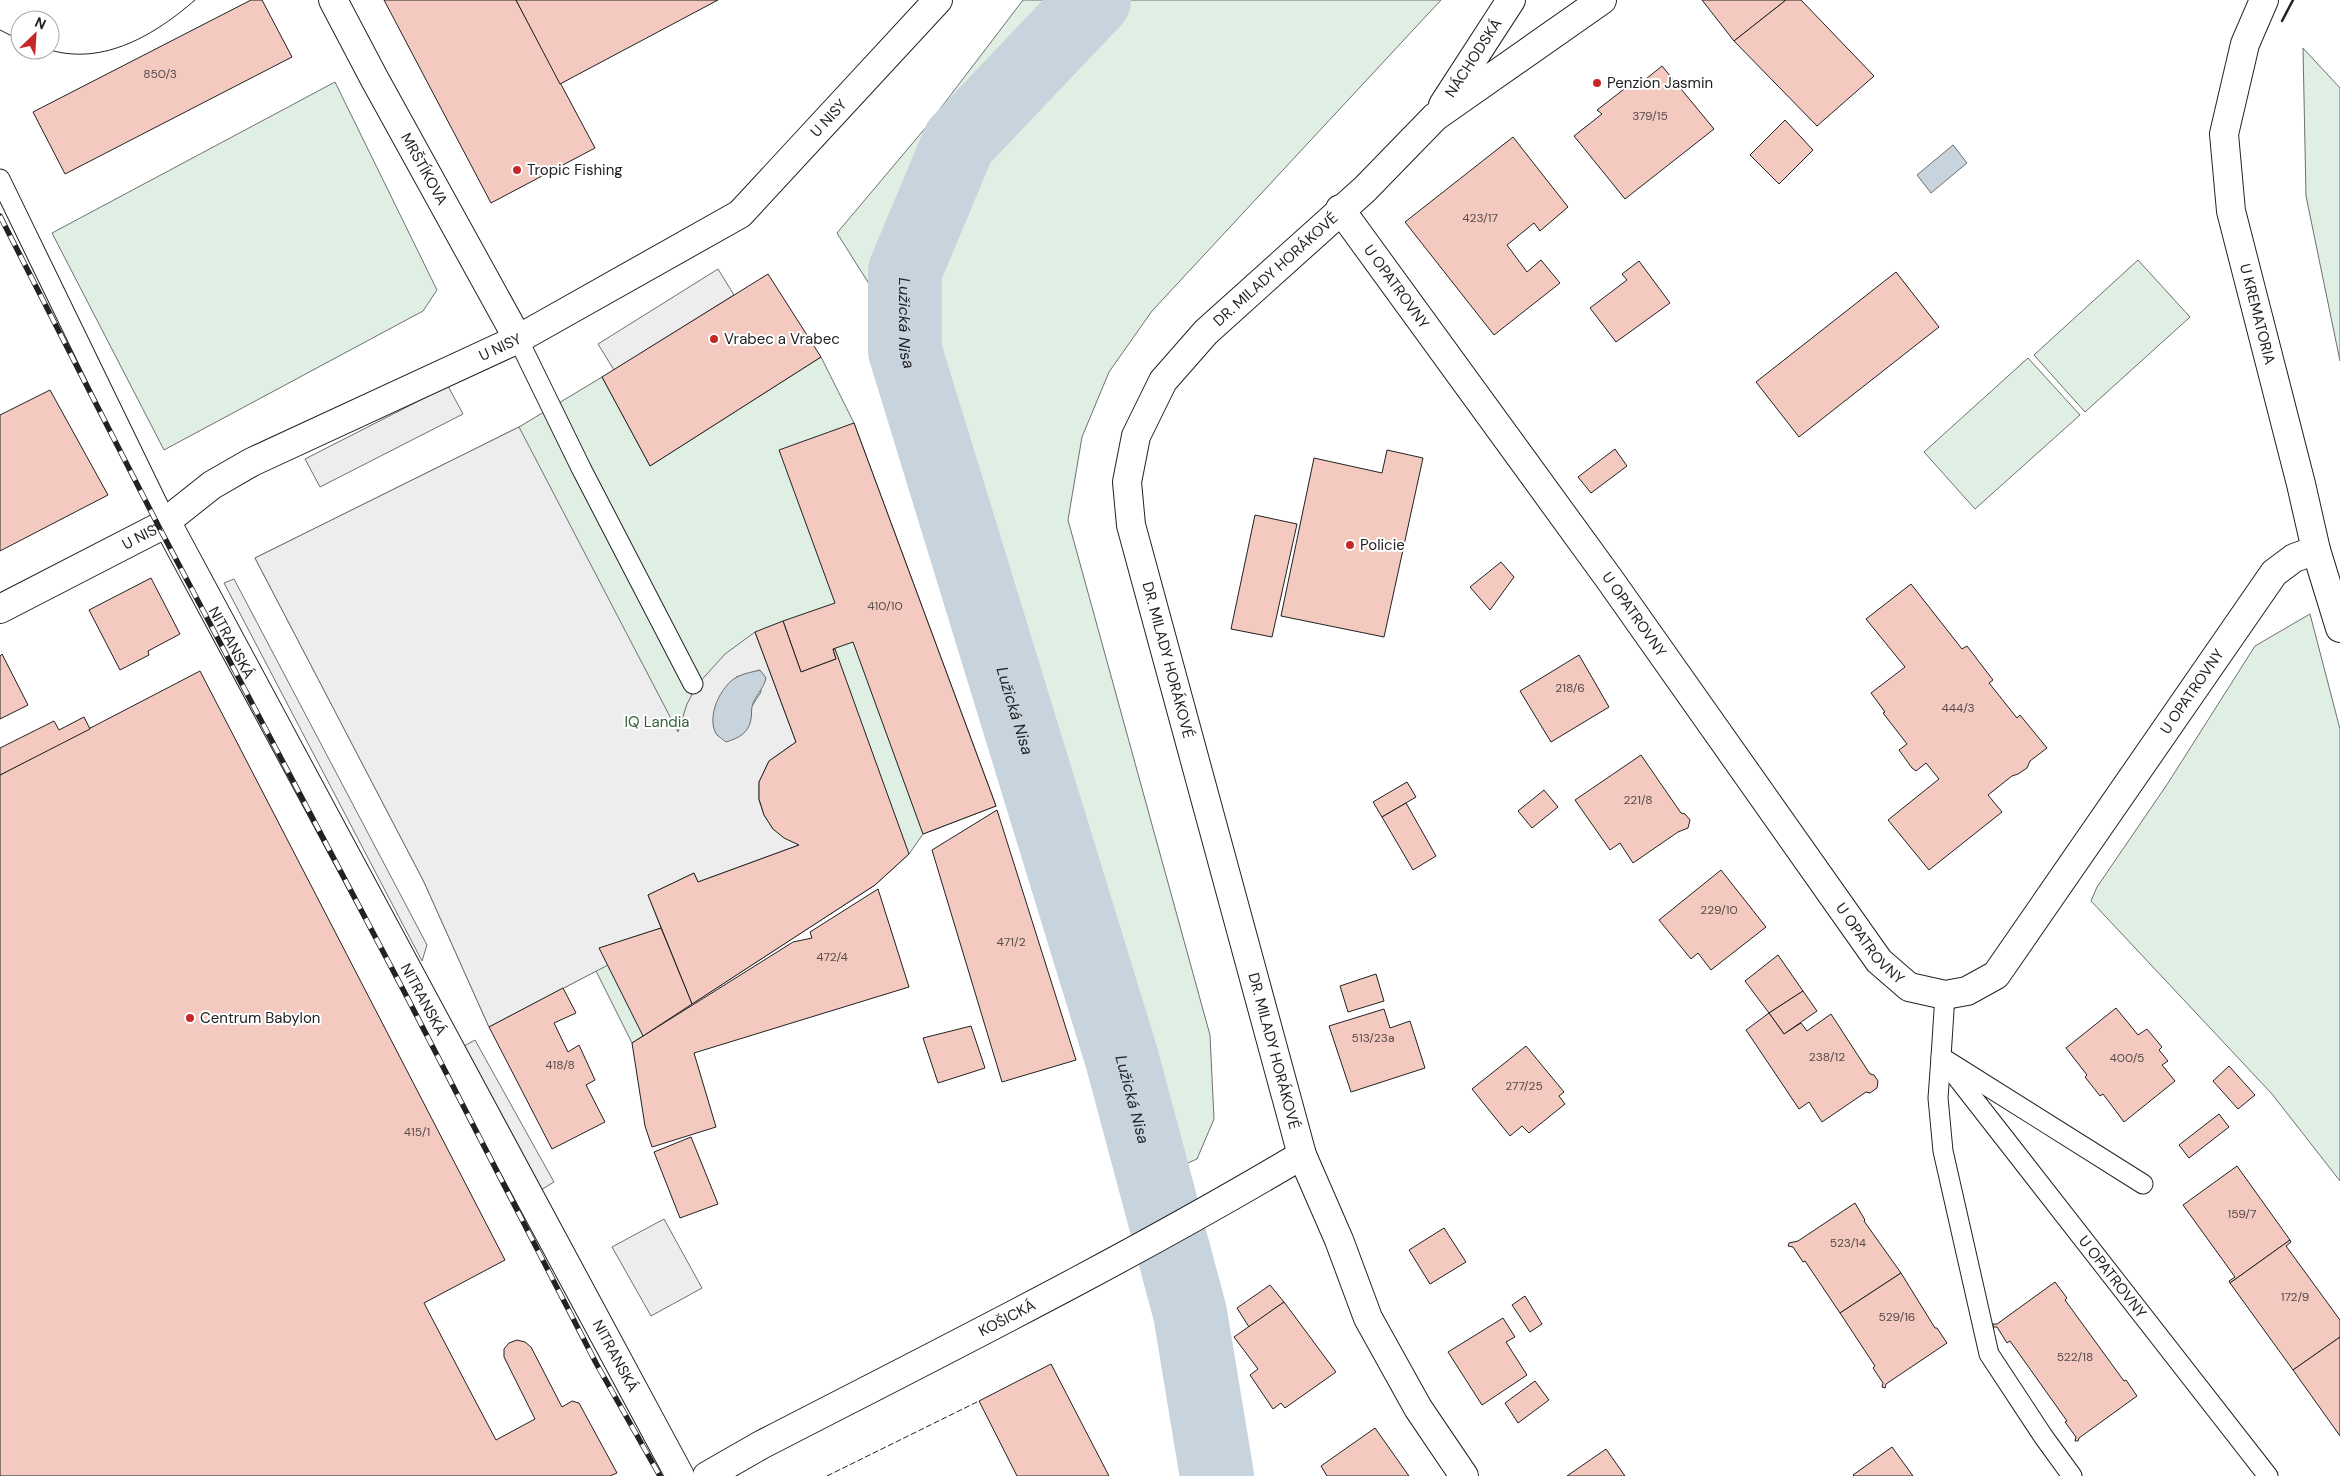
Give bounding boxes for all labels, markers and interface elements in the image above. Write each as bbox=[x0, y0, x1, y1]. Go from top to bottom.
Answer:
north arrow bbox=[10, 10, 60, 60]
text: N bbox=[32, 13, 49, 34]
street label: NÁCHODSKÁ bbox=[1441, 15, 1506, 101]
house number: 850/3 bbox=[143, 66, 177, 82]
place label: Penzion Jasmin bbox=[1607, 73, 1713, 93]
marker: Penzion Jasmin bbox=[1591, 77, 1603, 89]
street label: U NISY bbox=[806, 95, 851, 141]
house number: 379/15 bbox=[1632, 108, 1668, 124]
street label: MRŠTÍKOVA bbox=[396, 129, 452, 209]
place label: Tropic Fishing bbox=[527, 160, 623, 180]
marker: Tropic Fishing bbox=[511, 164, 523, 176]
street label: DR. MILADY HORÁKOVÉ bbox=[1209, 208, 1342, 331]
house number: 423/17 bbox=[1462, 210, 1498, 226]
street label: U OPATROVNY bbox=[1359, 241, 1434, 333]
street label: U KREMATORIA bbox=[2235, 261, 2280, 367]
water label: Lužická Nisa bbox=[894, 278, 920, 371]
street label: U NISY bbox=[476, 329, 525, 366]
place label: Vrabec a Vrabec bbox=[724, 329, 840, 349]
marker: Vrabec a Vrabec bbox=[708, 333, 720, 345]
street label: U NISY bbox=[119, 516, 169, 554]
place label: Policie bbox=[1360, 535, 1405, 555]
marker: Policie bbox=[1344, 539, 1356, 551]
street label: U OPATROVNY bbox=[1597, 568, 1671, 661]
street label: DR. MILADY HORÁKOVÉ bbox=[1138, 580, 1198, 740]
house number: 410/10 bbox=[867, 598, 903, 614]
street label: NITRANSKÁ bbox=[204, 603, 259, 682]
street label: U OPATROVNY bbox=[2156, 645, 2229, 738]
water label: Lužická Nisa bbox=[991, 664, 1038, 758]
house number: 218/6 bbox=[1555, 680, 1585, 696]
house number: 444/3 bbox=[1941, 700, 1975, 716]
park label: IQ Landia bbox=[625, 712, 689, 732]
house number: 221/8 bbox=[1623, 792, 1653, 808]
street label: U OPATROVNY bbox=[1831, 899, 1909, 989]
house number: 229/10 bbox=[1700, 902, 1738, 918]
house number: 471/2 bbox=[996, 934, 1026, 950]
house number: 472/4 bbox=[816, 949, 848, 965]
street label: NITRANSKÁ bbox=[396, 960, 451, 1039]
street label: DR. MILADY HORÁKOVÉ bbox=[1244, 971, 1304, 1131]
place label: Centrum Babylon bbox=[200, 1008, 320, 1028]
marker: Centrum Babylon bbox=[184, 1012, 196, 1024]
house number: 513/23a bbox=[1352, 1030, 1394, 1046]
house number: 238/12 bbox=[1809, 1049, 1845, 1065]
house number: 400/5 bbox=[2110, 1050, 2144, 1066]
water label: Lužická Nisa bbox=[1110, 1053, 1154, 1146]
house number: 418/8 bbox=[545, 1057, 575, 1073]
house number: 277/25 bbox=[1505, 1078, 1543, 1094]
house number: 415/1 bbox=[404, 1124, 430, 1140]
house number: 159/7 bbox=[2228, 1206, 2256, 1222]
street label: U OPATROVNY bbox=[2074, 1232, 2151, 1322]
house number: 523/14 bbox=[1830, 1235, 1866, 1251]
house number: 172/9 bbox=[2281, 1289, 2309, 1305]
street label: KOŠICKÁ bbox=[975, 1295, 1039, 1341]
house number: 529/16 bbox=[1879, 1309, 1915, 1325]
street label: NITRANSKÁ bbox=[588, 1316, 643, 1396]
house number: 522/18 bbox=[2057, 1349, 2093, 1365]

